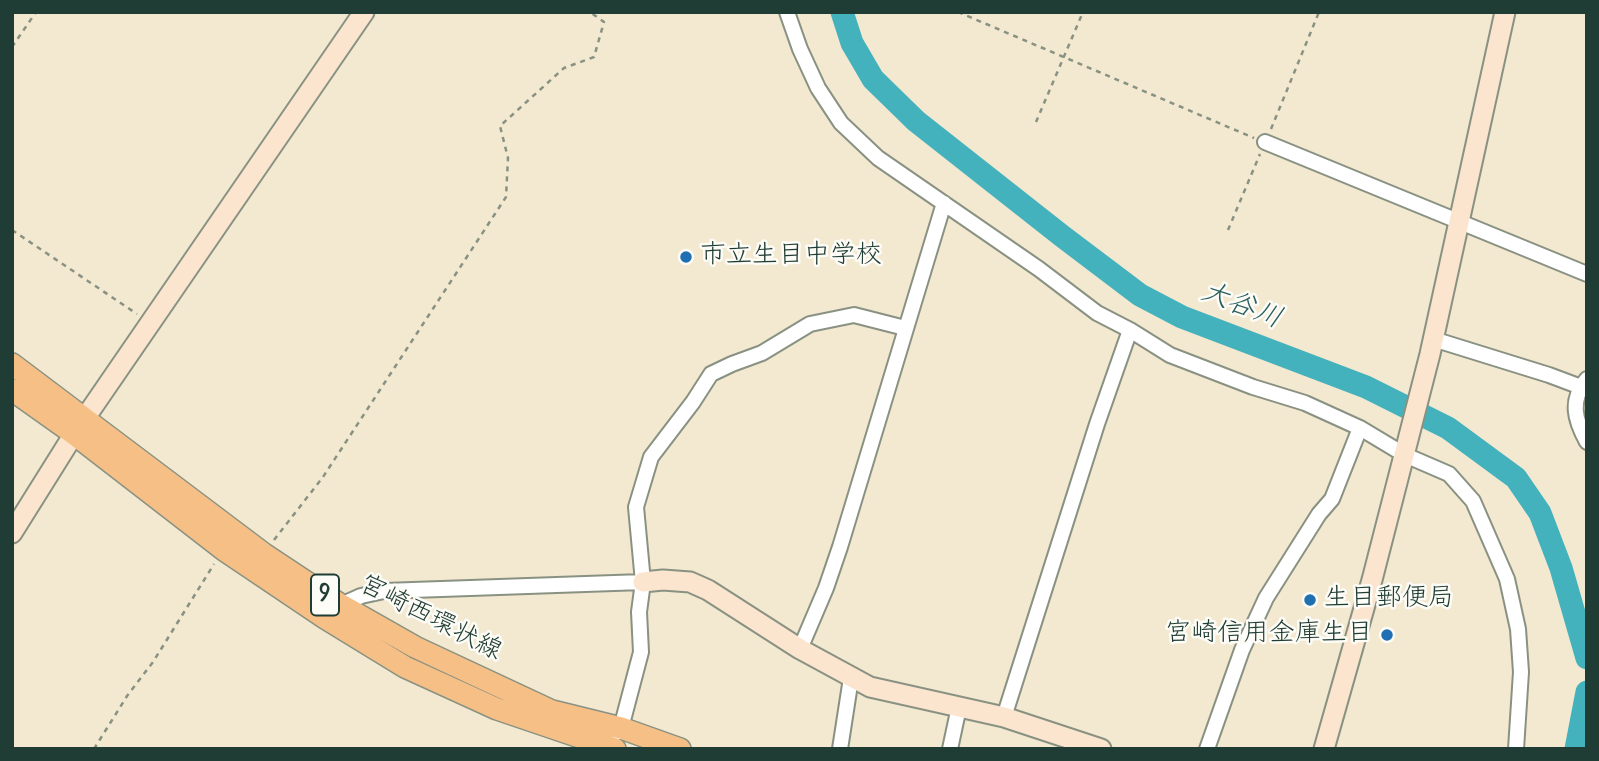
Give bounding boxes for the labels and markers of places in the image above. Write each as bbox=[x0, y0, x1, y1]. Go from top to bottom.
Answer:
place label: 市立生目中学校 bbox=[700, 241, 882, 273]
marker: 市立生目中学校 bbox=[678, 249, 694, 265]
place label: 生目郵便局 bbox=[1324, 584, 1454, 616]
marker: 生目郵便局 bbox=[1302, 592, 1318, 608]
place label: 宮崎信用金庫生目 bbox=[1165, 619, 1373, 651]
marker: 宮崎信用金庫生目 bbox=[1379, 627, 1395, 643]

